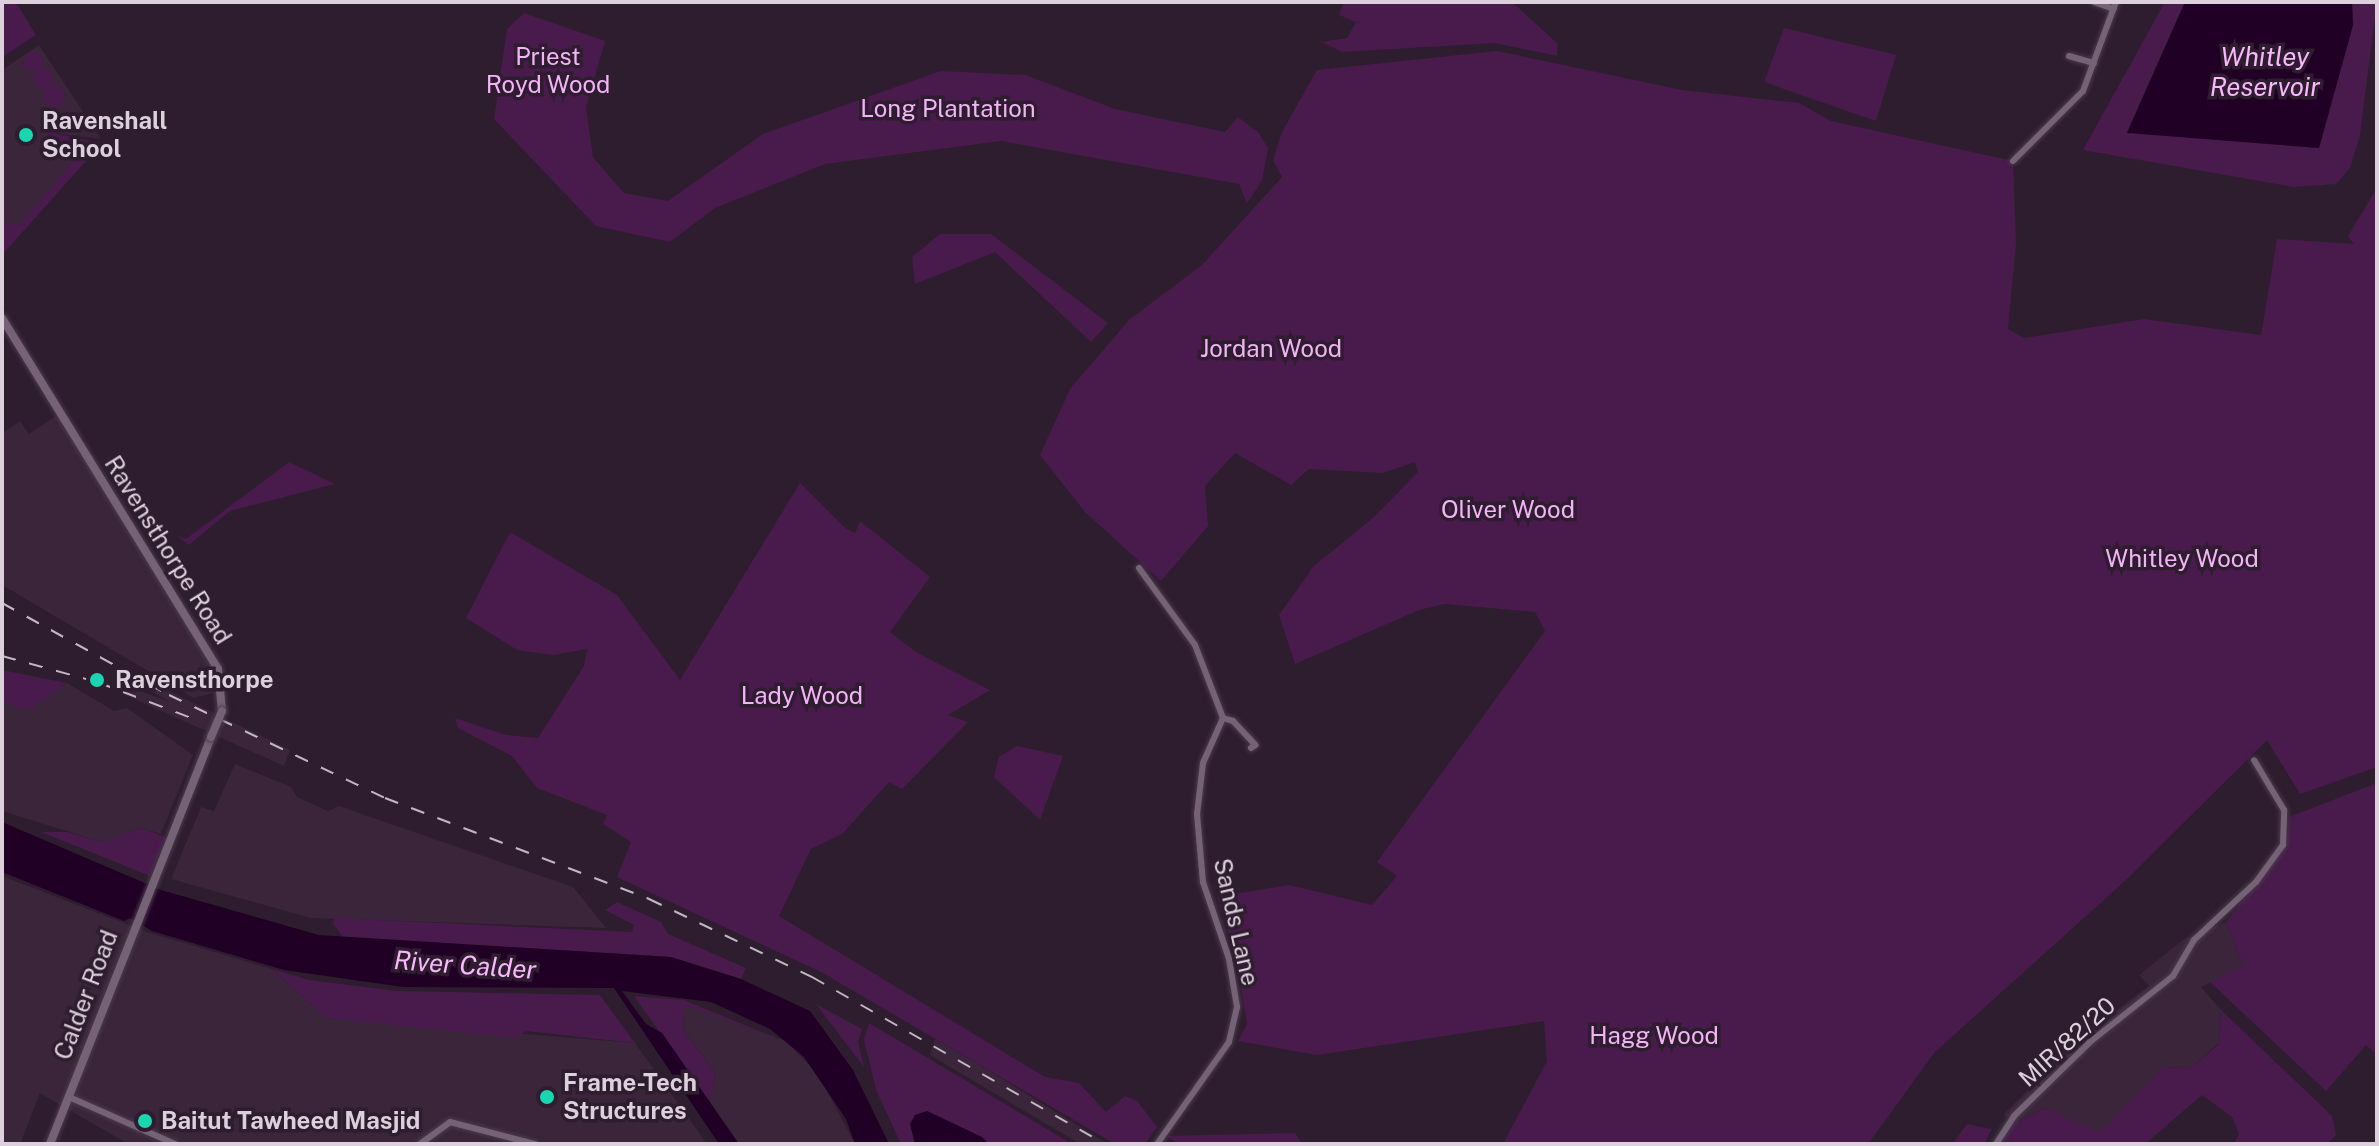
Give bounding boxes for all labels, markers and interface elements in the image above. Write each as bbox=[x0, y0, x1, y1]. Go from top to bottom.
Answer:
water label: Whitley Reservoir bbox=[2210, 41, 2320, 102]
park label: Priest Royd Wood bbox=[485, 43, 611, 99]
park label: Long Plantation bbox=[860, 95, 1036, 123]
place label: Ravenshall School bbox=[42, 107, 168, 163]
marker: Ravenshall School bbox=[17, 126, 35, 144]
park label: Jordan Wood bbox=[1200, 335, 1342, 363]
street label: Ravensthorpe Road bbox=[98, 451, 238, 649]
park label: Oliver Wood bbox=[1441, 496, 1575, 524]
park label: Whitley Wood bbox=[2105, 545, 2259, 573]
place label: Ravensthorpe bbox=[115, 666, 274, 694]
marker: Ravensthorpe bbox=[86, 669, 108, 691]
park label: Lady Wood bbox=[741, 682, 863, 710]
street label: Sands Lane bbox=[1207, 856, 1265, 988]
street label: Calder Road bbox=[48, 926, 124, 1064]
water label: River Calder bbox=[393, 944, 537, 986]
street label: MIR/82/20 bbox=[2013, 991, 2121, 1093]
park label: Hagg Wood bbox=[1589, 1022, 1719, 1050]
place label: Frame-Tech Structures bbox=[563, 1069, 697, 1125]
marker: Frame-Tech Structures bbox=[538, 1088, 556, 1106]
place label: Baitut Tawheed Masjid bbox=[161, 1107, 420, 1135]
marker: Baitut Tawheed Masjid bbox=[136, 1112, 154, 1130]

